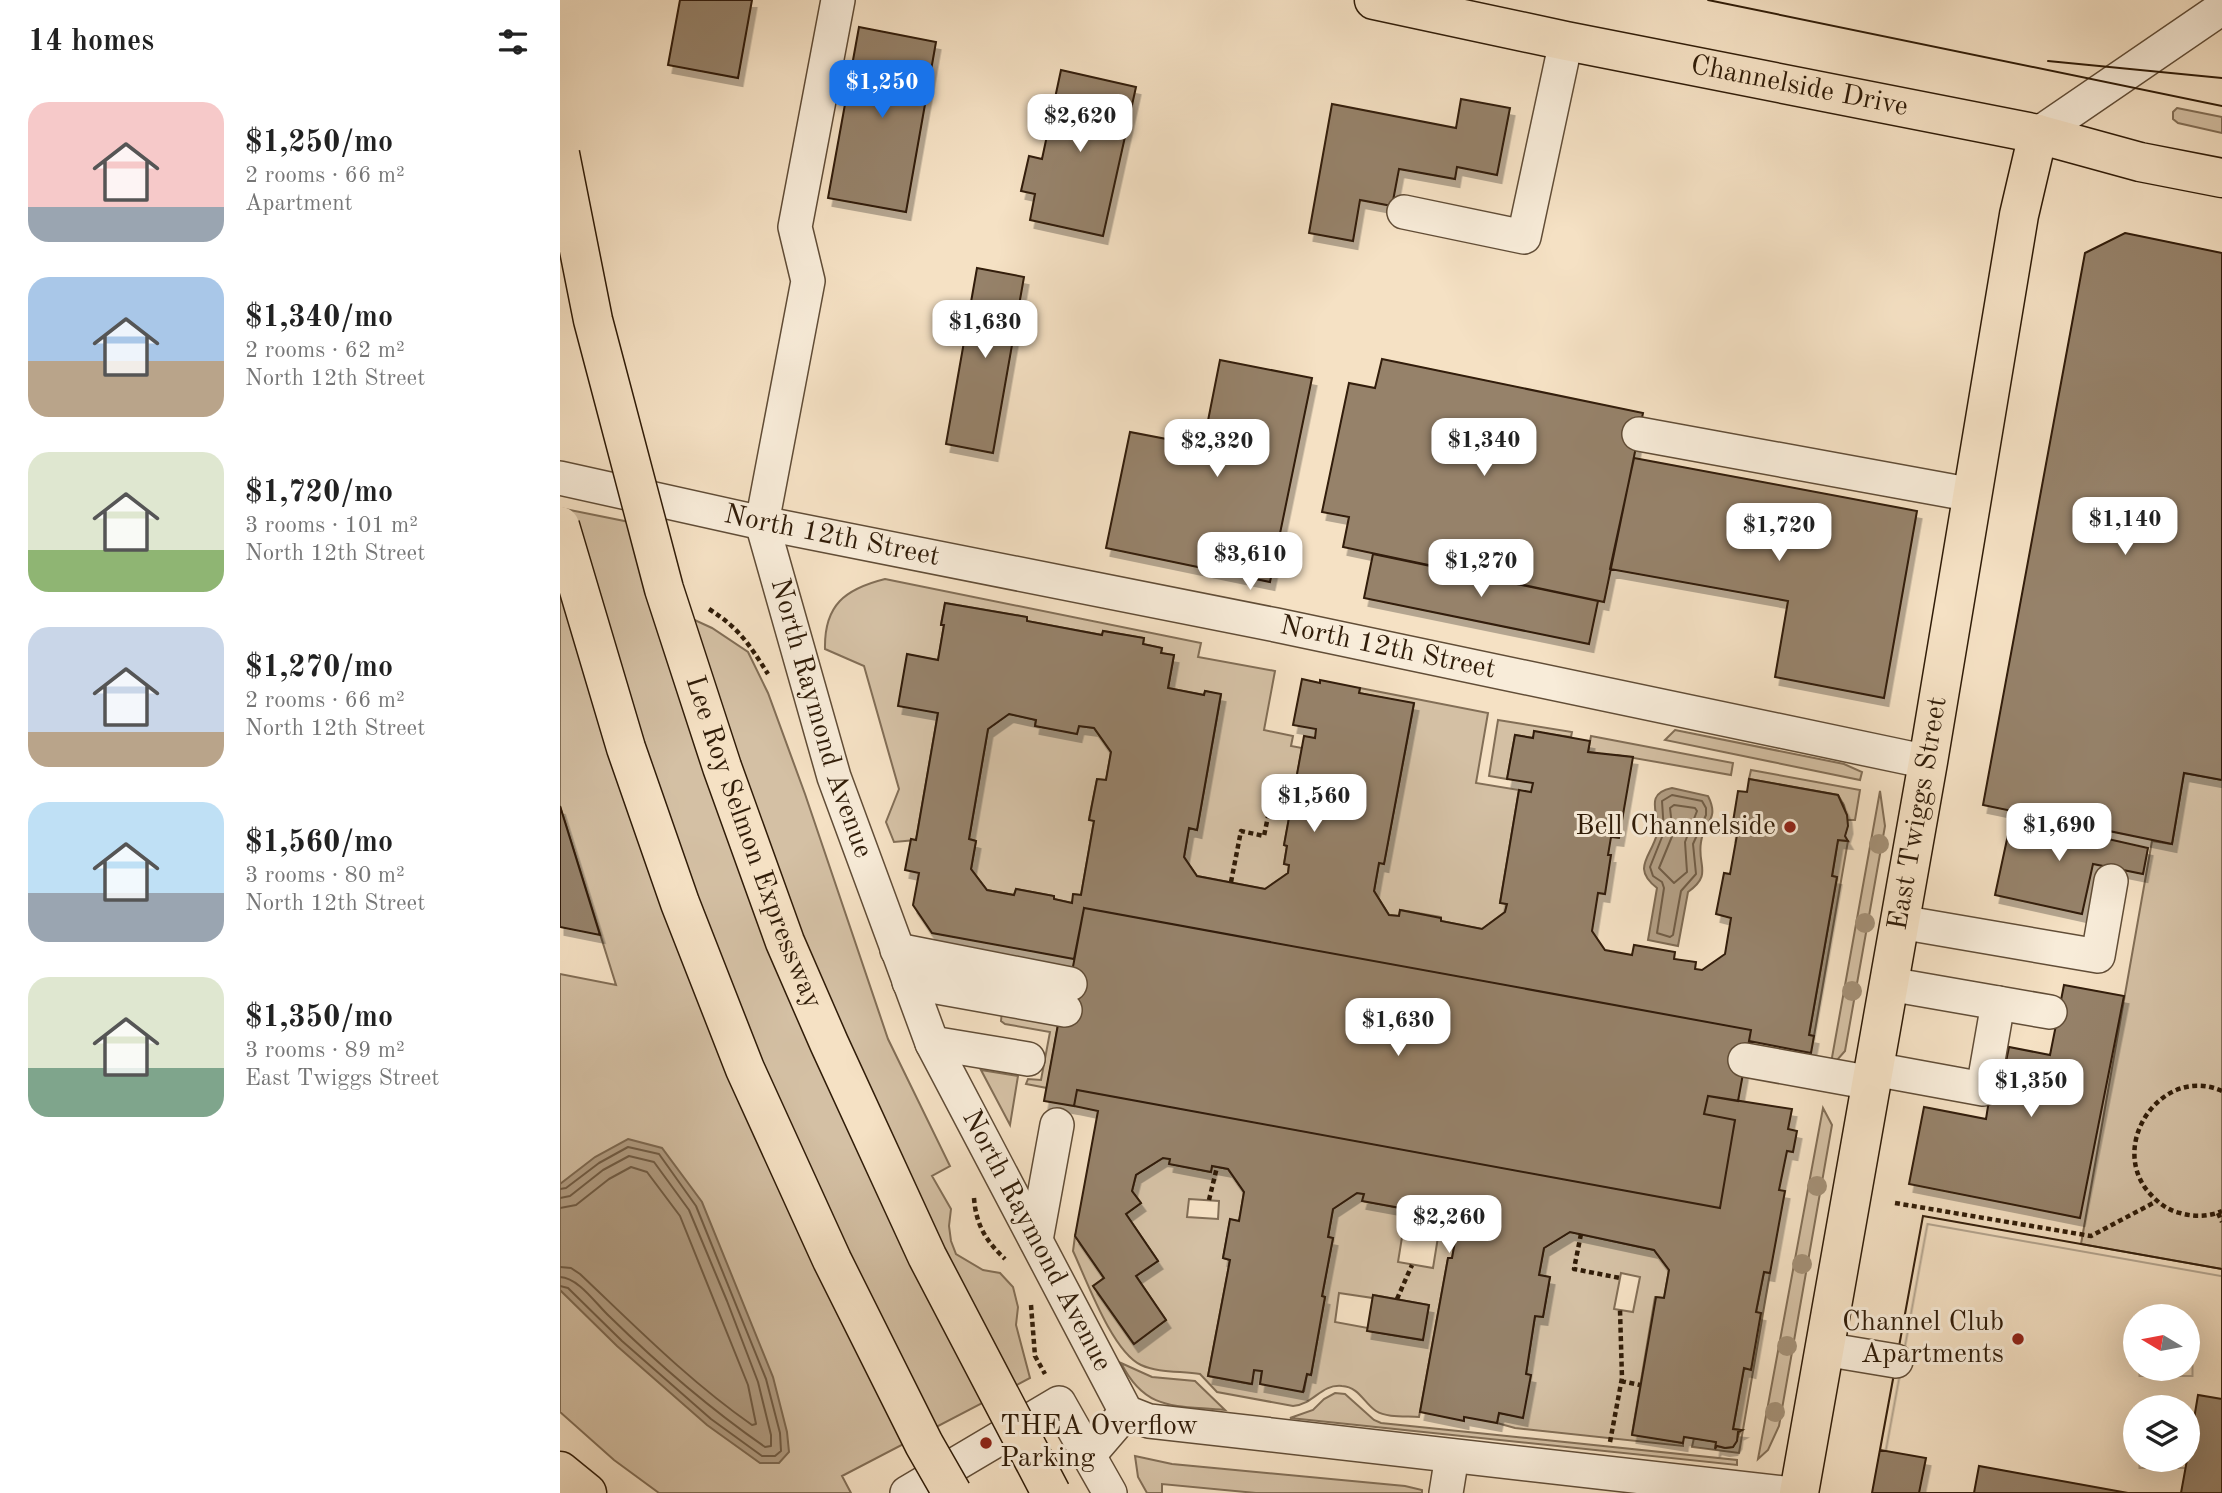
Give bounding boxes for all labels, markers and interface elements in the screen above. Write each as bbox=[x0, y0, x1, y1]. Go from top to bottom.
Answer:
icon: filters bbox=[494, 23, 532, 61]
text: 14 homes bbox=[28, 27, 154, 57]
street label: Channelside Drive bbox=[1688, 52, 1910, 122]
pin: $1,250 bbox=[825, 60, 939, 120]
text: $1,250 bbox=[845, 71, 919, 94]
pin: $2,620 bbox=[1023, 94, 1137, 154]
text: $2,620 bbox=[1043, 105, 1117, 128]
text: $1,250/mo bbox=[245, 128, 393, 158]
icon: home bbox=[84, 130, 168, 214]
text: 2 rooms · 66 m² bbox=[245, 164, 405, 187]
text: Apartment bbox=[245, 192, 353, 215]
pin: $1,630 bbox=[928, 300, 1042, 360]
text: $1,340/mo bbox=[245, 303, 393, 333]
icon: home bbox=[84, 305, 168, 389]
text: $1,630 bbox=[948, 311, 1022, 334]
text: 2 rooms · 62 m² bbox=[245, 339, 405, 362]
text: North 12th Street bbox=[245, 367, 425, 390]
pin: $1,340 bbox=[1427, 419, 1541, 478]
pin: $2,320 bbox=[1160, 420, 1274, 479]
text: $1,340 bbox=[1447, 429, 1521, 452]
text: $2,320 bbox=[1180, 430, 1254, 453]
text: $1,720/mo bbox=[245, 478, 393, 508]
icon: home bbox=[84, 480, 168, 564]
pin: $1,140 bbox=[2068, 498, 2182, 557]
street label: North 12th Street bbox=[721, 501, 942, 572]
pin: $1,720 bbox=[1722, 504, 1836, 563]
text: $1,140 bbox=[2088, 508, 2162, 531]
text: 3 rooms · 101 m² bbox=[245, 514, 418, 537]
text: $1,720 bbox=[1742, 514, 1816, 537]
pin: $3,610 bbox=[1193, 532, 1307, 592]
pin: $1,270 bbox=[1424, 540, 1538, 599]
text: North 12th Street bbox=[245, 542, 425, 565]
text: $3,610 bbox=[1213, 543, 1287, 566]
text: $1,270 bbox=[1444, 550, 1518, 573]
street label: North Raymond Avenue bbox=[765, 576, 877, 862]
street label: North 12th Street bbox=[1277, 612, 1498, 685]
text: $1,270/mo bbox=[245, 653, 393, 683]
icon: home bbox=[84, 655, 168, 739]
street label: Lee Roy Selmon Expressway bbox=[679, 673, 826, 1013]
text: 2 rooms · 66 m² bbox=[245, 689, 405, 712]
street label: East Twiggs Street bbox=[1885, 694, 1953, 933]
text: North 12th Street bbox=[245, 717, 425, 740]
pin: $1,560 bbox=[1257, 774, 1371, 834]
text: $1,560 bbox=[1277, 785, 1351, 808]
pin: $1,690 bbox=[2002, 804, 2116, 863]
place label: Bell Channelside bbox=[1575, 813, 1776, 841]
text: $1,690 bbox=[2022, 814, 2096, 837]
marker: Bell Channelside bbox=[1782, 819, 1798, 835]
text: $1,560/mo bbox=[245, 828, 393, 858]
icon: home bbox=[84, 830, 168, 914]
text: 3 rooms · 80 m² bbox=[245, 864, 405, 887]
text: North 12th Street bbox=[245, 892, 425, 915]
pin: $1,630 bbox=[1341, 998, 1455, 1058]
text: $1,350/mo bbox=[245, 1003, 393, 1033]
icon: home bbox=[84, 1005, 168, 1089]
text: $1,630 bbox=[1361, 1009, 1435, 1032]
text: 3 rooms · 89 m² bbox=[245, 1039, 405, 1062]
pin: $1,350 bbox=[1974, 1060, 2088, 1119]
text: East Twiggs Street bbox=[245, 1067, 439, 1090]
text: $1,350 bbox=[1994, 1070, 2068, 1093]
street label: North Raymond Avenue bbox=[956, 1106, 1116, 1376]
pin: $2,260 bbox=[1392, 1196, 1506, 1255]
text: $2,260 bbox=[1412, 1206, 1486, 1229]
north arrow bbox=[2123, 1304, 2200, 1381]
map controls bbox=[2123, 1304, 2200, 1472]
place label: Channel Club Apartments bbox=[1842, 1309, 2004, 1369]
marker: Channel Club Apartments bbox=[2010, 1331, 2026, 1347]
button: layers bbox=[2123, 1395, 2200, 1472]
place label: THEA Overflow Parking bbox=[1000, 1413, 1198, 1473]
marker: THEA Overflow Parking bbox=[978, 1435, 994, 1451]

